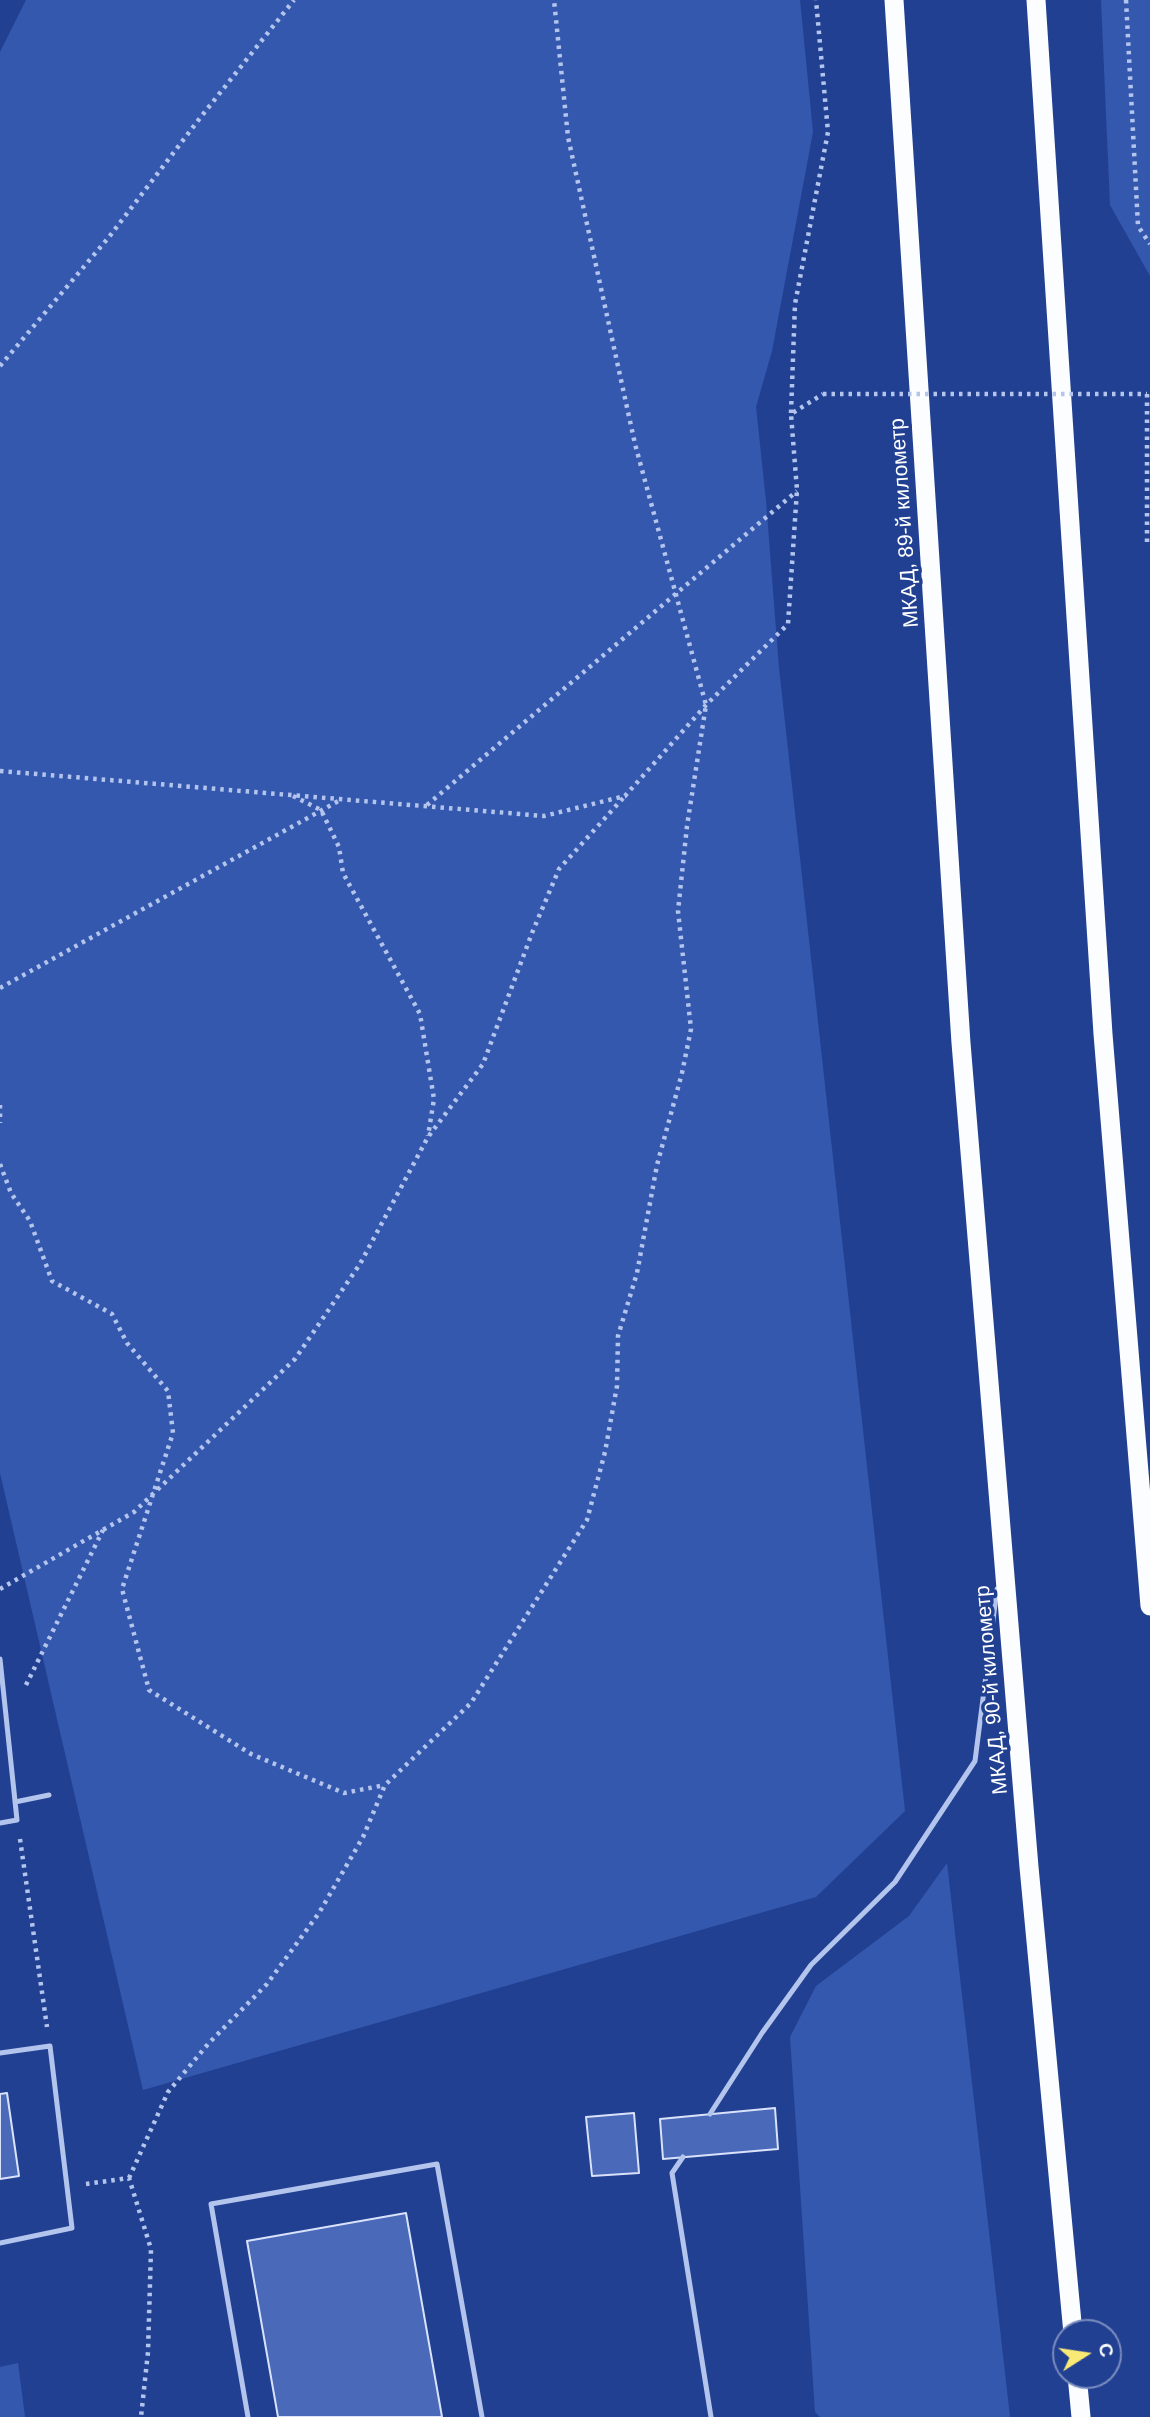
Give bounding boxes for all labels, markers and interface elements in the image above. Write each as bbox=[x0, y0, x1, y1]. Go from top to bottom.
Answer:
street label: МКАД, 89-й километр bbox=[885, 417, 925, 629]
street label: МКАД, 90-й километр bbox=[970, 1584, 1014, 1796]
north arrow bbox=[1052, 2319, 1122, 2389]
text: С bbox=[1094, 2341, 1118, 2359]

